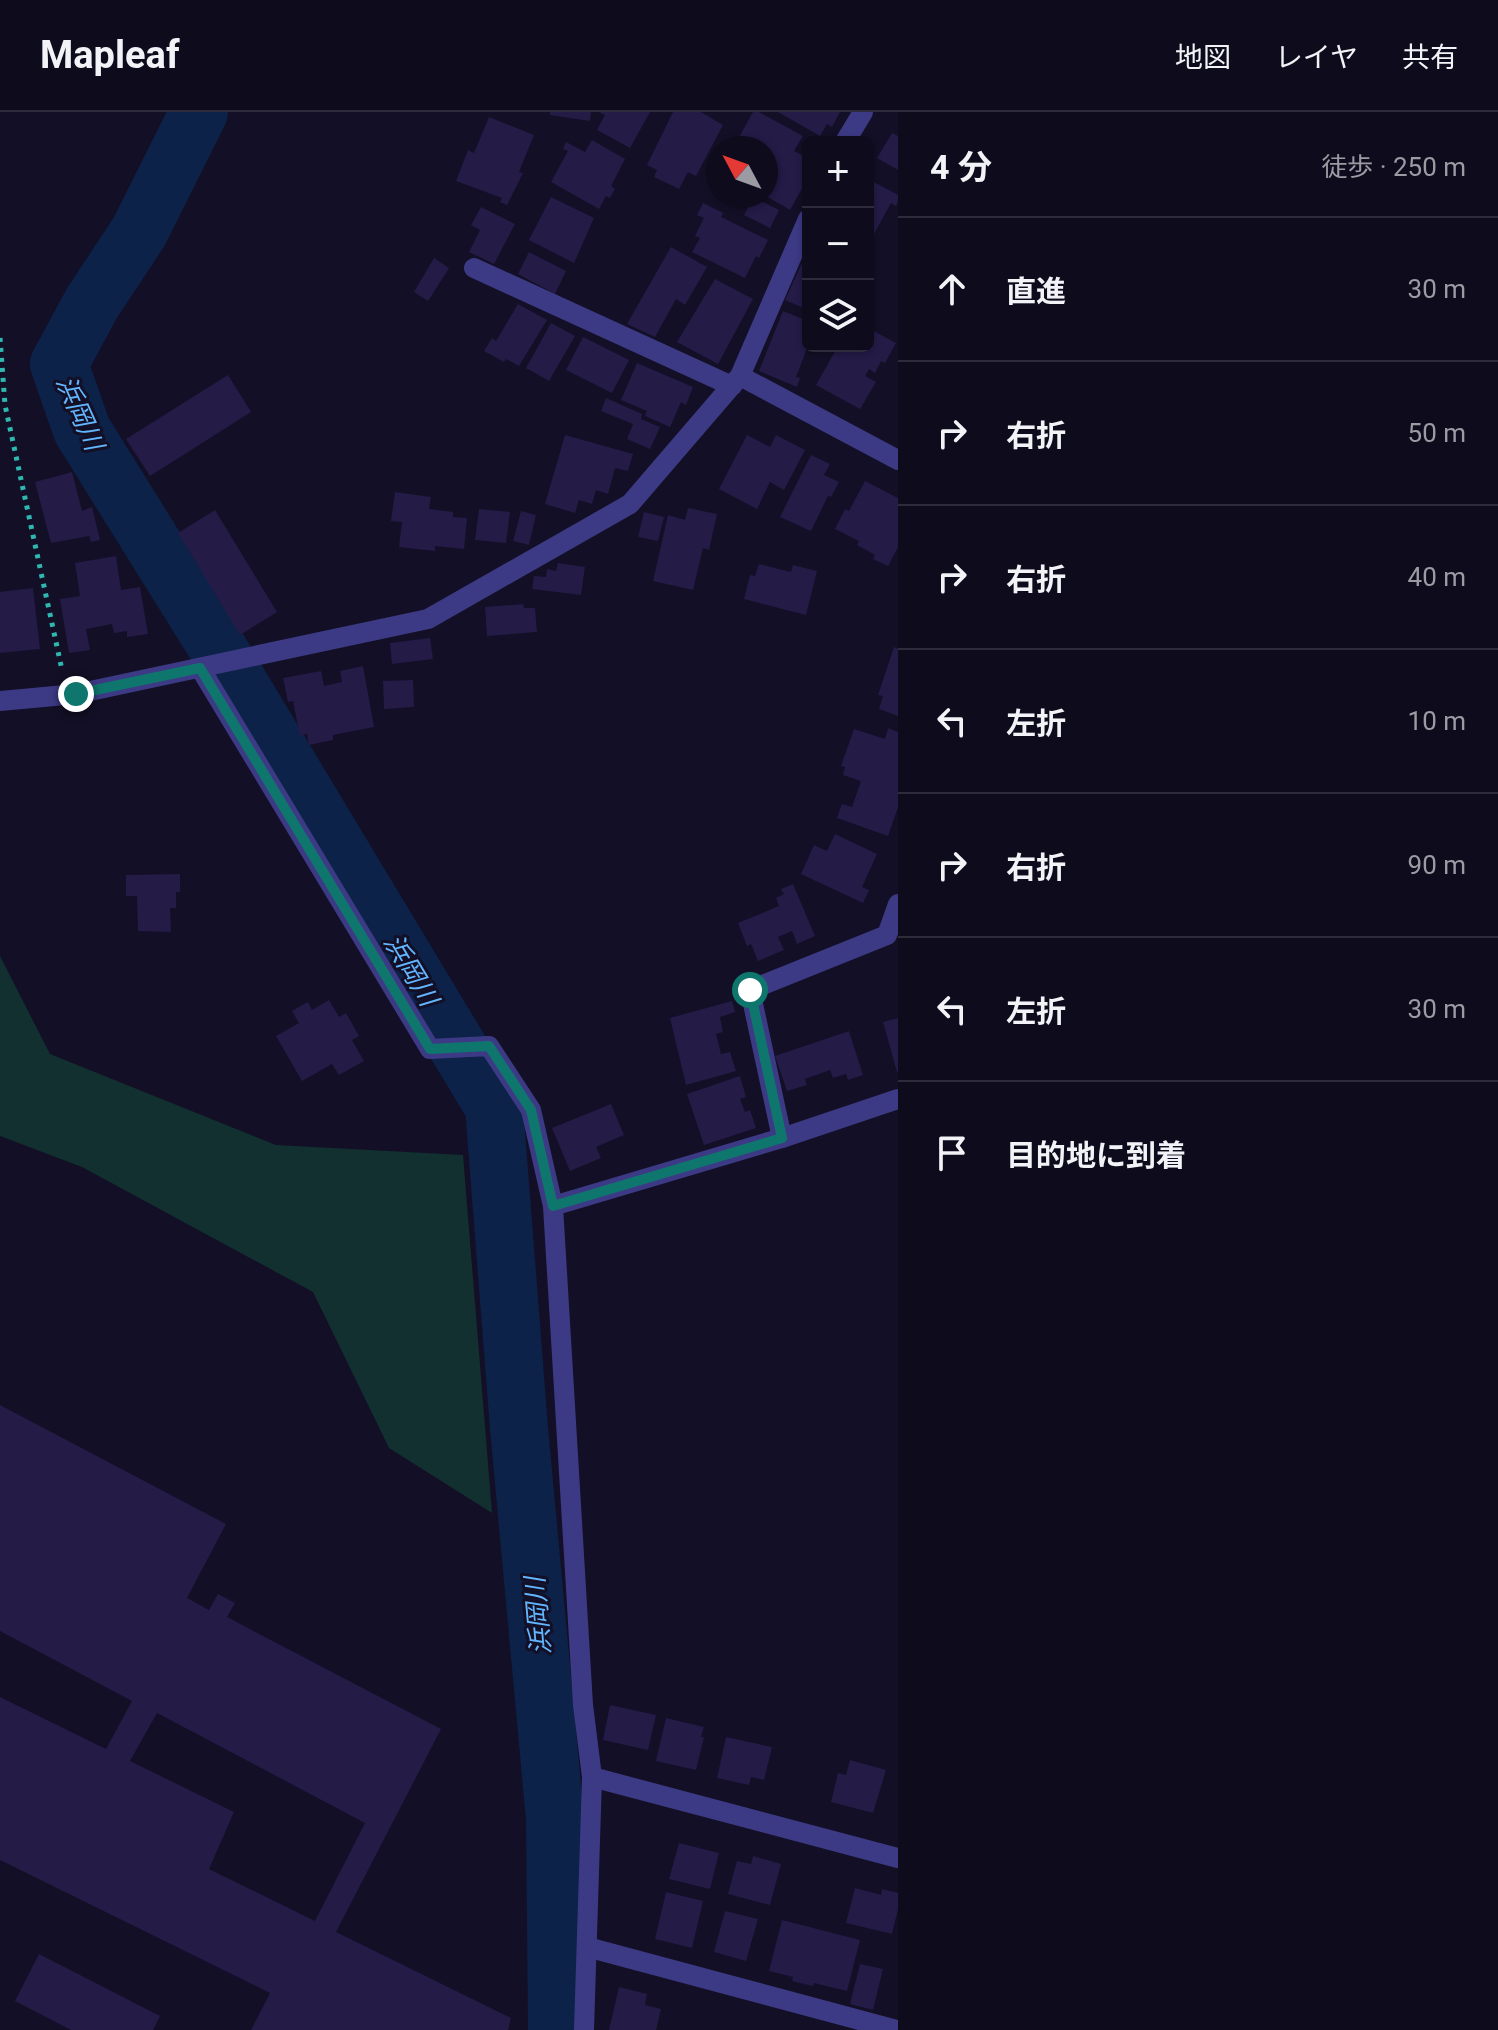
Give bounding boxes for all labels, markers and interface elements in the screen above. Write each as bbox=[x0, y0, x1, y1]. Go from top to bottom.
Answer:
text: Mapleaf bbox=[40, 33, 180, 77]
text: 地図 bbox=[1175, 41, 1231, 74]
text: レイヤ bbox=[1275, 41, 1358, 74]
text: 共有 bbox=[1402, 41, 1458, 74]
north arrow bbox=[706, 136, 778, 208]
map controls bbox=[802, 136, 874, 352]
button: + bbox=[802, 136, 874, 208]
text: 4 分 bbox=[930, 147, 992, 187]
text: 徒歩 · 250 m bbox=[1321, 152, 1466, 182]
button: − bbox=[802, 208, 874, 280]
icon: ahead bbox=[930, 267, 974, 311]
text: 直進 bbox=[1006, 274, 1066, 309]
text: 30 m bbox=[1408, 274, 1466, 304]
button: layers bbox=[802, 280, 874, 352]
water label: 浜岡川 bbox=[50, 371, 111, 457]
icon: right bbox=[930, 411, 974, 455]
text: 右折 bbox=[1006, 418, 1066, 453]
text: 50 m bbox=[1408, 418, 1466, 448]
icon: right bbox=[930, 555, 974, 599]
text: 右折 bbox=[1006, 562, 1066, 597]
text: 40 m bbox=[1408, 562, 1466, 592]
route end bbox=[58, 676, 94, 712]
icon: left bbox=[930, 699, 974, 743]
text: 左折 bbox=[1006, 706, 1066, 741]
text: 10 m bbox=[1408, 706, 1466, 736]
icon: right bbox=[930, 843, 974, 887]
text: 右折 bbox=[1006, 850, 1066, 885]
text: 90 m bbox=[1408, 850, 1466, 880]
water label: 浜岡川 bbox=[378, 929, 445, 1014]
route start bbox=[732, 972, 768, 1008]
icon: left bbox=[930, 987, 974, 1031]
text: 左折 bbox=[1006, 994, 1066, 1029]
text: 30 m bbox=[1408, 994, 1466, 1024]
icon: arrive bbox=[930, 1131, 974, 1175]
text: 目的地に到着 bbox=[1006, 1138, 1186, 1173]
water label: 浜岡川 bbox=[519, 1573, 556, 1656]

